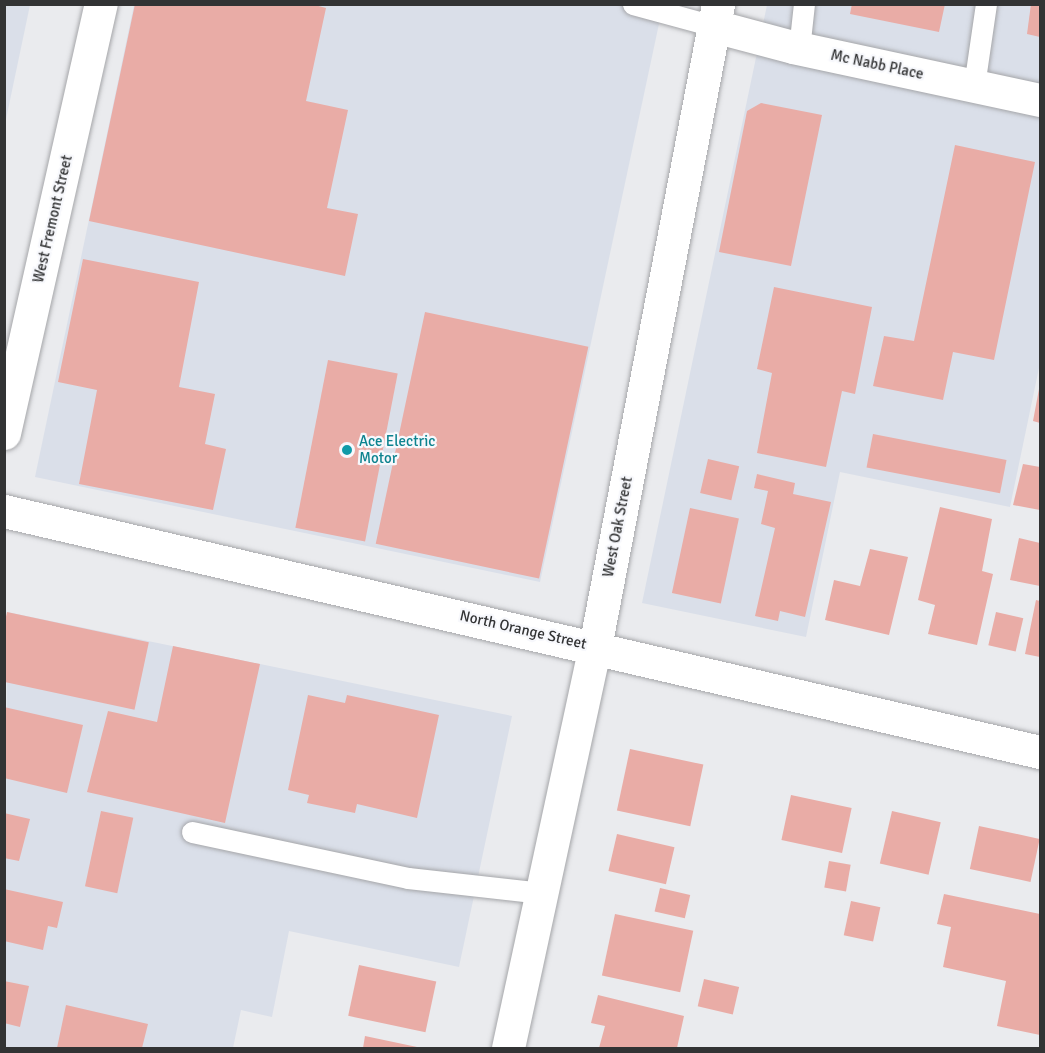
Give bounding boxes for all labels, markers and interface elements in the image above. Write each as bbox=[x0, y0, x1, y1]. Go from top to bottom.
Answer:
street label: Mc Nabb Place bbox=[829, 46, 925, 84]
street label: West Fremont Street bbox=[30, 153, 76, 285]
place label: Ace Electric Motor bbox=[359, 432, 435, 467]
marker: Ace Electric Motor bbox=[340, 443, 354, 457]
street label: West Oak Street bbox=[599, 475, 637, 579]
street label: North Orange Street bbox=[458, 607, 588, 653]

